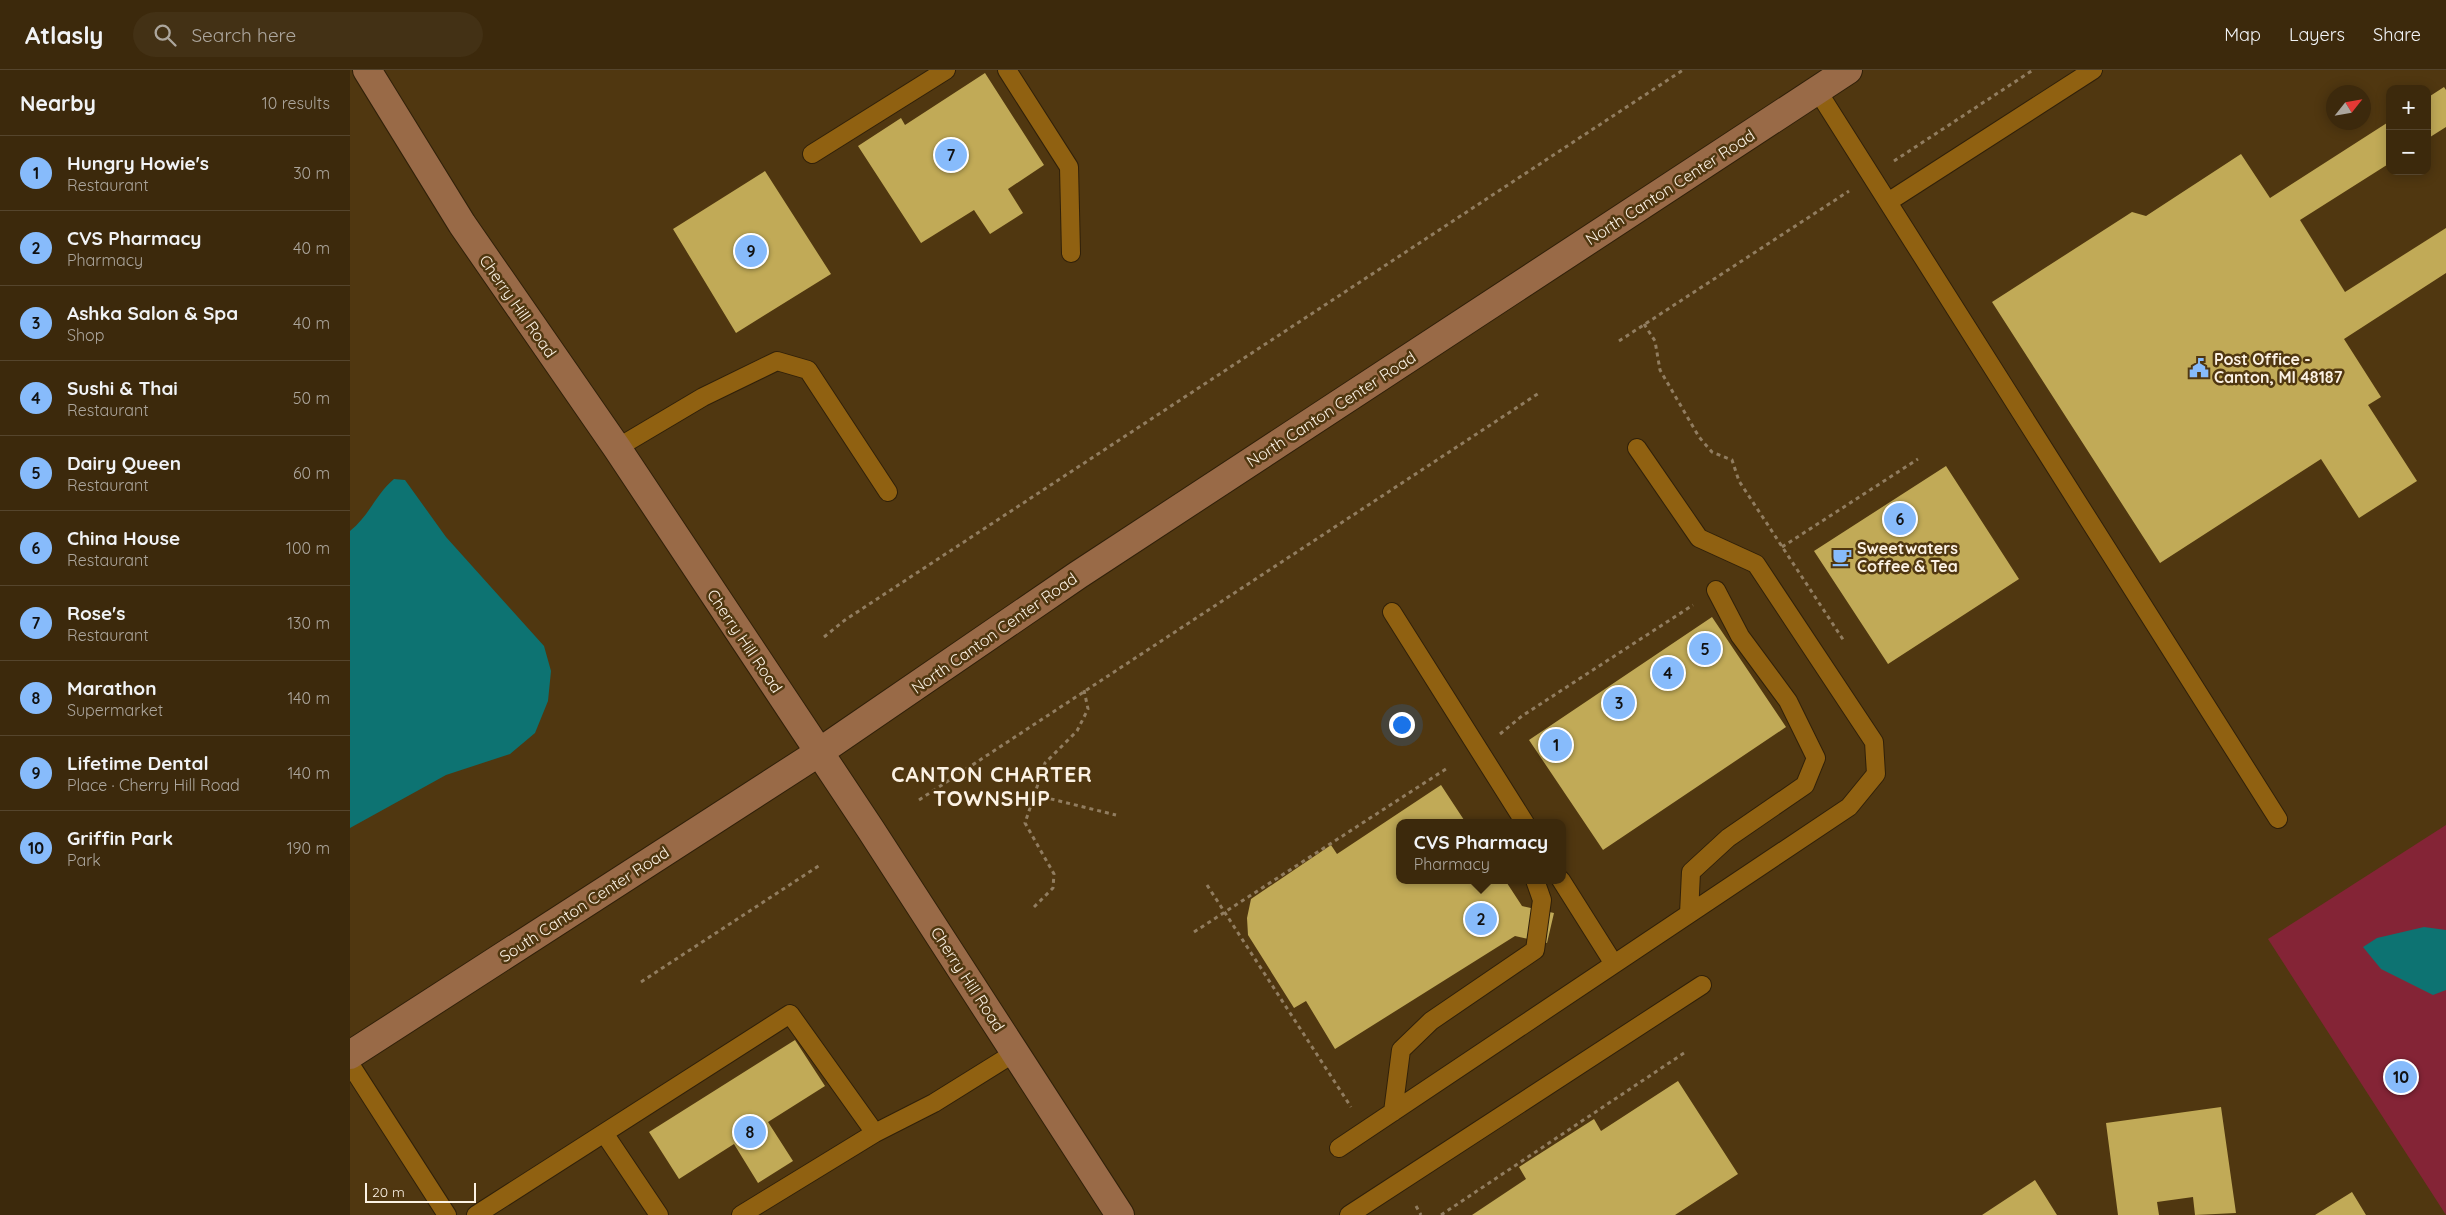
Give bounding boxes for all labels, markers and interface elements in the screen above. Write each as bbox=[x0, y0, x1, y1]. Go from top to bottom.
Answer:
search box bbox=[133, 12, 483, 57]
text: Atlasly bbox=[25, 20, 103, 50]
icon: search bbox=[151, 21, 179, 49]
text: Search here bbox=[191, 23, 296, 47]
text: Map bbox=[2224, 23, 2261, 46]
text: Layers bbox=[2289, 23, 2345, 46]
text: Share bbox=[2373, 23, 2421, 46]
north arrow bbox=[2326, 85, 2371, 130]
map controls bbox=[2386, 85, 2431, 175]
button: + bbox=[2386, 85, 2431, 130]
text: Nearby bbox=[20, 90, 96, 116]
text: 10 results bbox=[262, 93, 330, 113]
street label: North Canton Center Road bbox=[1582, 125, 1758, 249]
button: − bbox=[2386, 130, 2431, 175]
pin: 7 bbox=[935, 136, 967, 174]
text: Hungry Howie's bbox=[67, 151, 209, 175]
text: 1 bbox=[33, 163, 39, 183]
text: 30 m bbox=[293, 163, 330, 183]
text: Restaurant bbox=[67, 175, 149, 195]
text: CVS Pharmacy bbox=[67, 226, 202, 250]
pin: 9 bbox=[735, 232, 767, 270]
text: 2 bbox=[31, 238, 41, 258]
text: 40 m bbox=[293, 238, 330, 258]
text: Pharmacy bbox=[67, 250, 143, 270]
street label: Cherry Hill Road bbox=[475, 251, 561, 361]
text: Ashka Salon & Spa bbox=[67, 301, 238, 325]
text: 3 bbox=[32, 313, 40, 333]
text: 40 m bbox=[293, 313, 330, 333]
text: Shop bbox=[67, 325, 104, 345]
street label: North Canton Center Road bbox=[1243, 347, 1419, 471]
place label: Post Office - Canton, MI 48187 bbox=[2214, 349, 2343, 387]
public building icon: Post Office - Canton, MI 48187 bbox=[2188, 357, 2210, 379]
text: Sushi & Thai bbox=[67, 376, 178, 400]
text: 4 bbox=[31, 388, 41, 408]
text: 50 m bbox=[293, 388, 330, 408]
text: Restaurant bbox=[67, 400, 149, 420]
text: Dairy Queen bbox=[67, 451, 181, 475]
text: 5 bbox=[31, 463, 41, 483]
text: 60 m bbox=[293, 463, 330, 483]
text: Restaurant bbox=[67, 475, 149, 495]
pin: 6 bbox=[1884, 500, 1916, 538]
text: China House bbox=[67, 526, 180, 550]
text: 6 bbox=[32, 538, 40, 558]
text: 100 m bbox=[286, 538, 330, 558]
place label: Sweetwaters Coffee & Tea bbox=[1857, 538, 1958, 576]
cafe icon: Sweetwaters Coffee & Tea bbox=[1831, 546, 1853, 568]
text: Restaurant bbox=[67, 550, 149, 570]
street label: North Canton Center Road bbox=[907, 568, 1081, 698]
street label: Cherry Hill Road bbox=[703, 585, 787, 697]
text: Rose's bbox=[67, 601, 125, 625]
text: 7 bbox=[32, 613, 40, 633]
text: 130 m bbox=[287, 613, 330, 633]
text: Restaurant bbox=[67, 625, 149, 645]
pin: 5 bbox=[1689, 630, 1721, 668]
pin: 4 bbox=[1652, 654, 1684, 692]
text: Marathon bbox=[67, 676, 157, 700]
pin: 3 bbox=[1603, 684, 1635, 722]
text: 8 bbox=[32, 688, 40, 708]
text: 140 m bbox=[287, 688, 330, 708]
text: Supermarket bbox=[67, 700, 163, 720]
your location bbox=[1389, 712, 1415, 738]
pin: 1 bbox=[1540, 726, 1572, 764]
text: Lifetime Dental bbox=[67, 751, 209, 775]
district label: CANTON CHARTER TOWNSHIP bbox=[891, 761, 1093, 811]
text: 9 bbox=[31, 763, 41, 783]
text: 140 m bbox=[287, 763, 330, 783]
text: Place · Cherry Hill Road bbox=[67, 775, 240, 795]
popup bbox=[1396, 819, 1566, 884]
text: Griffin Park bbox=[67, 826, 173, 850]
text: CVS Pharmacy bbox=[1414, 830, 1548, 854]
text: 10 bbox=[28, 838, 44, 858]
text: 190 m bbox=[287, 838, 330, 858]
street label: South Canton Center Road bbox=[496, 842, 672, 966]
text: Park bbox=[67, 850, 101, 870]
text: Pharmacy bbox=[1414, 854, 1490, 874]
pin: 2 bbox=[1465, 900, 1497, 938]
street label: Cherry Hill Road bbox=[927, 923, 1009, 1035]
pin: 10 bbox=[2385, 1058, 2417, 1096]
pin: 8 bbox=[734, 1113, 766, 1151]
scale bar bbox=[365, 1180, 476, 1203]
text: 20 m bbox=[372, 1183, 405, 1201]

